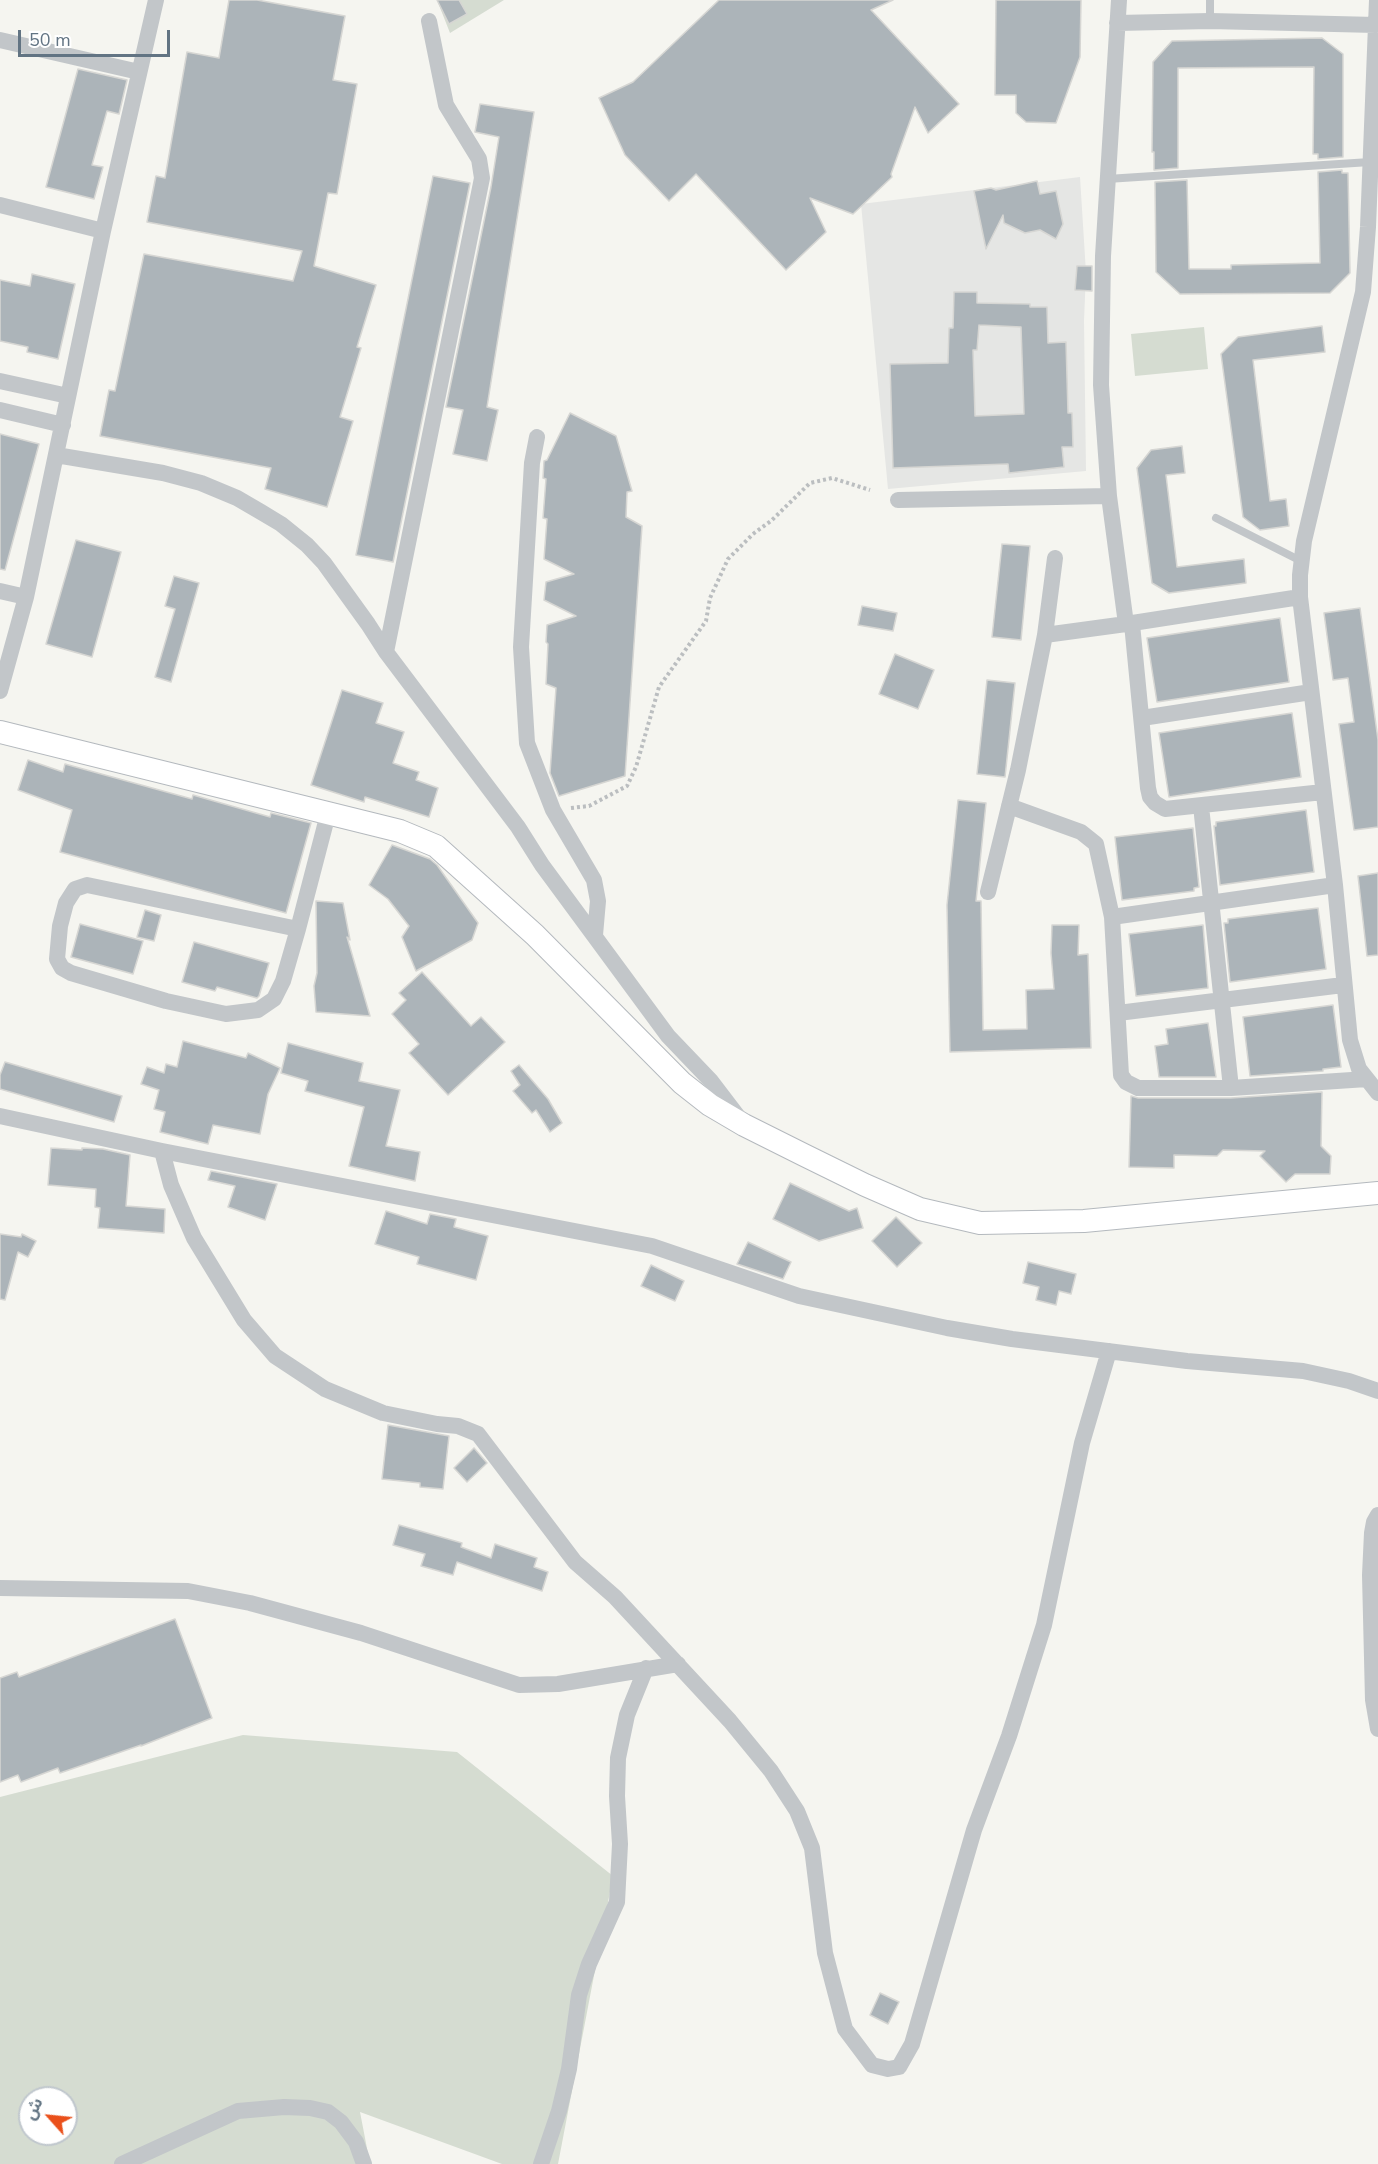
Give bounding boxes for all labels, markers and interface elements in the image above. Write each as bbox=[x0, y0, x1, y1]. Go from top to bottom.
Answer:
scale bar bbox=[21, 18, 172, 56]
text: 50 m bbox=[29, 28, 71, 52]
north arrow bbox=[18, 2086, 78, 2146]
text: ش bbox=[19, 2094, 49, 2124]

